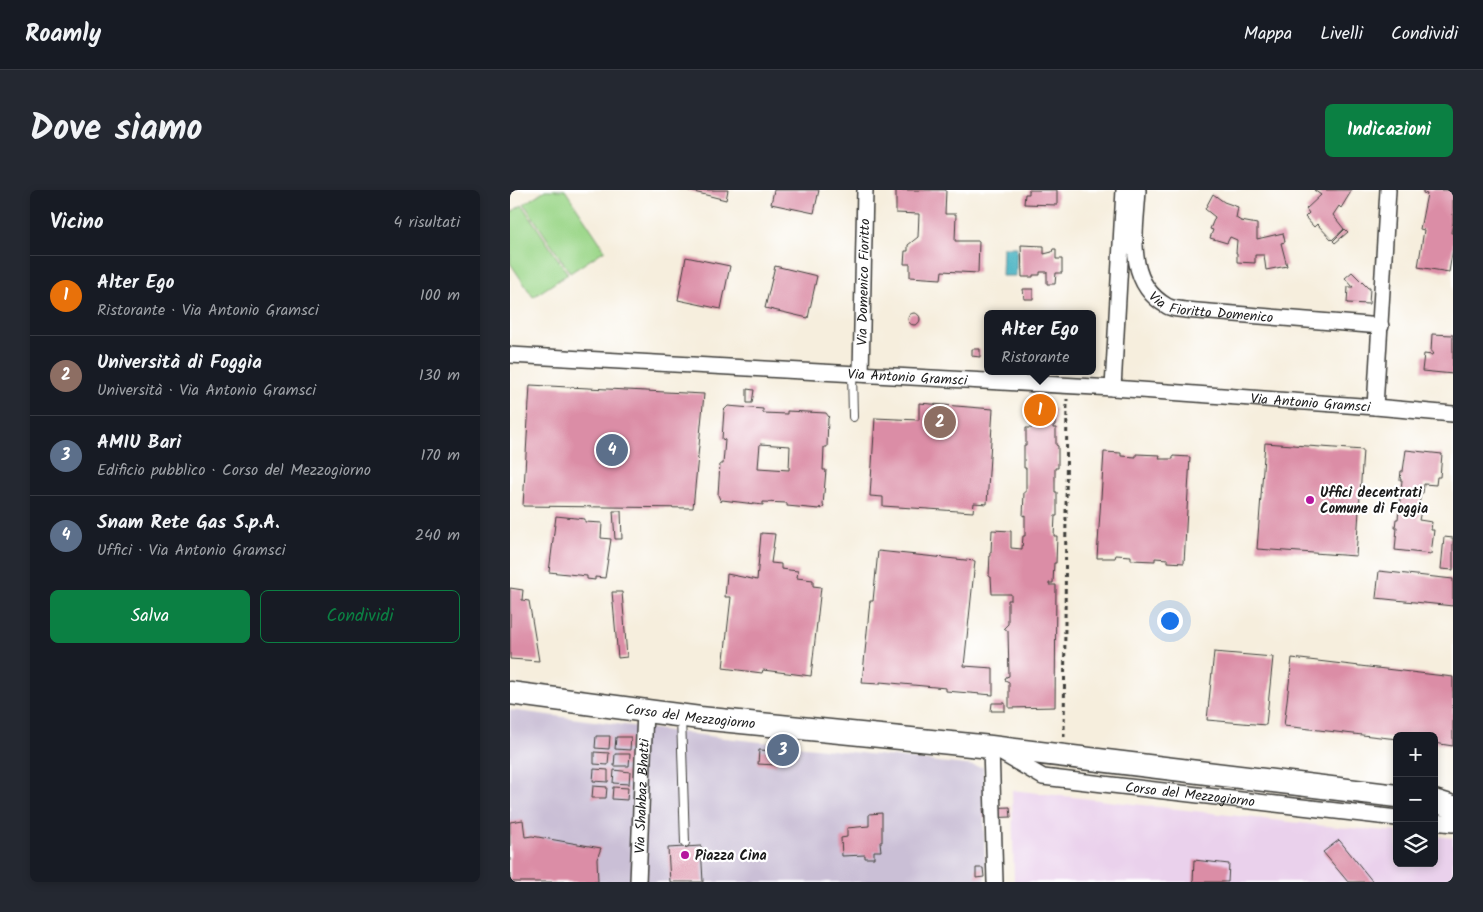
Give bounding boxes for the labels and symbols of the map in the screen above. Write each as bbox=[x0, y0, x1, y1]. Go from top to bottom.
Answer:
street label: Via Domenico Fioritto bbox=[852, 218, 876, 346]
street label: Via Fioritto Domenico bbox=[1143, 287, 1274, 329]
street label: Via Antonio Gramsci bbox=[847, 363, 969, 392]
street label: Via Antonio Gramsci bbox=[1250, 388, 1372, 419]
pin: 1 bbox=[1024, 391, 1056, 429]
pin: 2 bbox=[924, 403, 956, 441]
pin: 4 bbox=[596, 431, 628, 469]
place label: Uffici decentrati Comune di Foggia bbox=[1320, 482, 1428, 520]
marker: Uffici decentrati Comune di Foggia bbox=[1304, 494, 1316, 506]
your location bbox=[1157, 608, 1183, 634]
street label: Corso del Mezzogiorno bbox=[624, 698, 756, 735]
pin: 3 bbox=[767, 731, 799, 769]
street label: Via Shahbaz Bhatti bbox=[629, 738, 656, 854]
street label: Corso del Mezzogiorno bbox=[1124, 777, 1256, 813]
place label: Piazza Cina bbox=[695, 845, 767, 867]
marker: Piazza Cina bbox=[679, 849, 691, 861]

